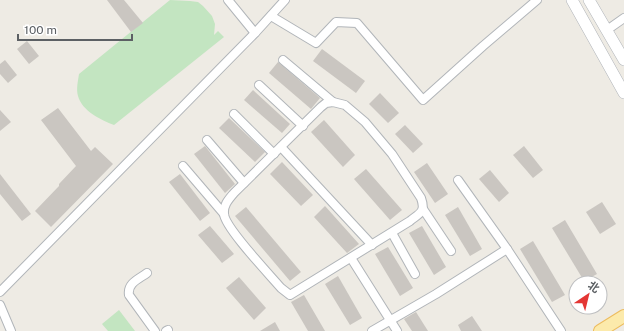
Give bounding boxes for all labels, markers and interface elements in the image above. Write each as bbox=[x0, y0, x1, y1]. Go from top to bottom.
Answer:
scale bar bbox=[18, 16, 132, 42]
text: 100 m bbox=[24, 23, 57, 37]
north arrow bbox=[568, 275, 608, 315]
text: 北 bbox=[586, 279, 602, 295]

